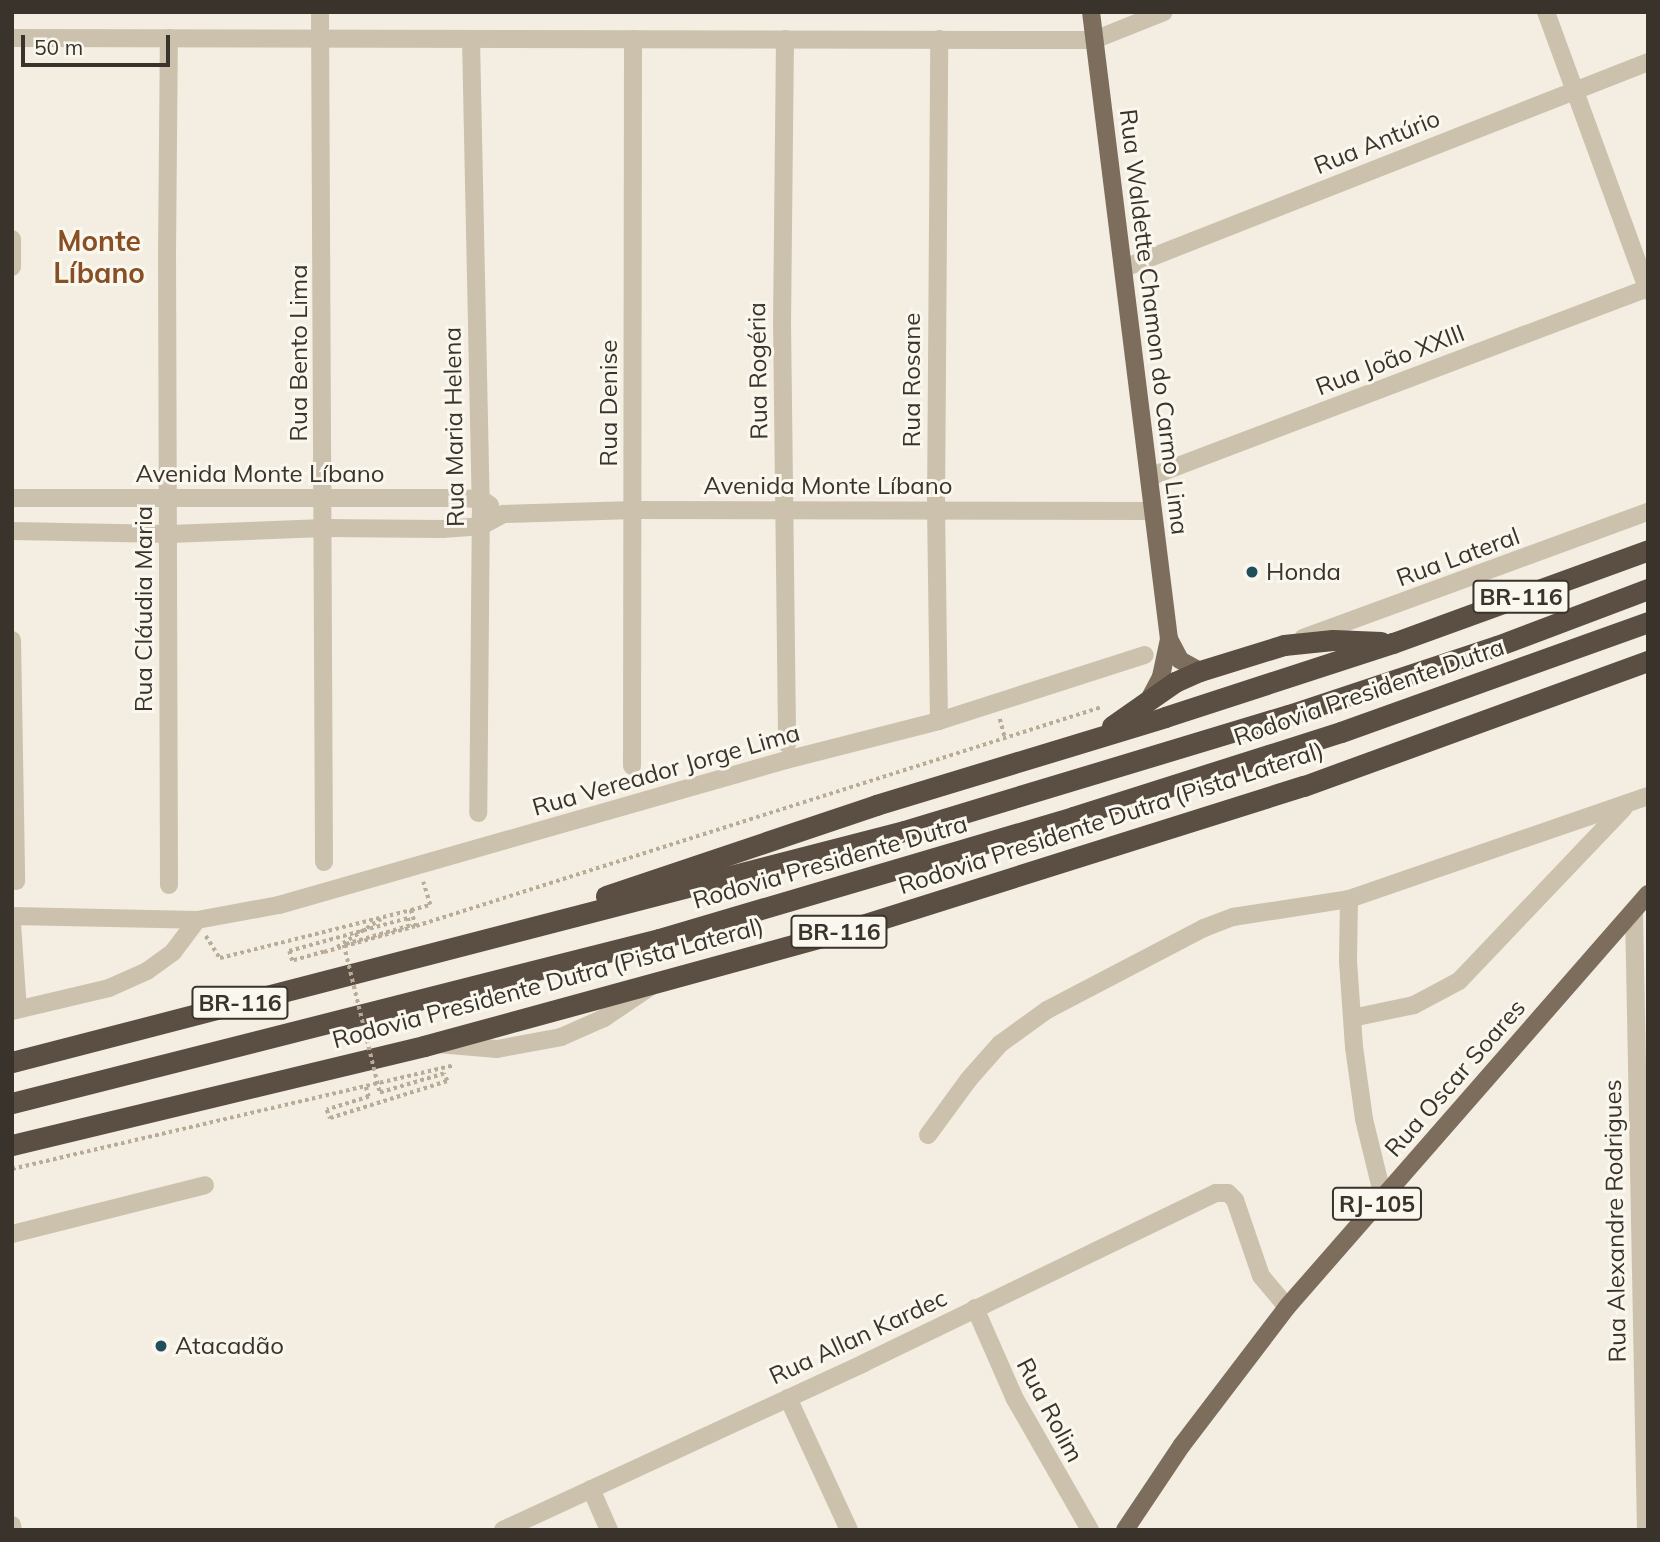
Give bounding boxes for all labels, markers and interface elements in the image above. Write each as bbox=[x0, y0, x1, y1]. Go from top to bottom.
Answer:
scale bar bbox=[24, 21, 173, 65]
text: 50 m bbox=[34, 34, 83, 60]
street label: Rua Antúrio bbox=[1310, 104, 1444, 180]
street label: Rua Waldette Chamon do Carmo Lima bbox=[1114, 108, 1194, 536]
district label: Monte Líbano bbox=[53, 224, 145, 290]
street label: Rua Bento Lima bbox=[285, 264, 313, 442]
street label: Rua Rogéria bbox=[742, 302, 774, 440]
street label: Rua Rosane bbox=[898, 313, 926, 447]
street label: Rua João XXIII bbox=[1312, 318, 1468, 402]
street label: Rua Maria Helena bbox=[438, 327, 470, 527]
street label: Rua Denise bbox=[595, 340, 623, 466]
street label: Avenida Monte Líbano bbox=[135, 460, 385, 488]
street label: Avenida Monte Líbano bbox=[703, 472, 953, 500]
street label: Rua Cláudia Maria bbox=[130, 506, 158, 712]
street label: Rua Lateral bbox=[1393, 521, 1523, 593]
place label: Honda bbox=[1266, 558, 1341, 586]
marker: Honda bbox=[1244, 564, 1260, 580]
road number: BR-116 bbox=[1472, 578, 1570, 617]
street label: Rodovia Presidente Dutra bbox=[1230, 632, 1508, 752]
street label: Rua Vereador Jorge Lima bbox=[529, 718, 803, 822]
street label: Rodovia Presidente Dutra (Pista Lateral) bbox=[895, 736, 1327, 900]
street label: Rodovia Presidente Dutra bbox=[690, 809, 970, 915]
street label: Rodovia Presidente Dutra (Pista Lateral) bbox=[329, 911, 767, 1055]
road number: BR-116 bbox=[790, 912, 888, 951]
road number: BR-116 bbox=[191, 984, 289, 1022]
street label: Rua Oscar Soares bbox=[1379, 993, 1531, 1163]
street label: Rua Alexandre Rodrigues bbox=[1598, 1079, 1632, 1363]
road number: RJ-105 bbox=[1332, 1184, 1422, 1224]
street label: Rua Allan Kardec bbox=[765, 1283, 951, 1391]
place label: Atacadão bbox=[175, 1332, 284, 1360]
marker: Atacadão bbox=[153, 1338, 169, 1354]
street label: Rua Rolim bbox=[1011, 1353, 1089, 1467]

